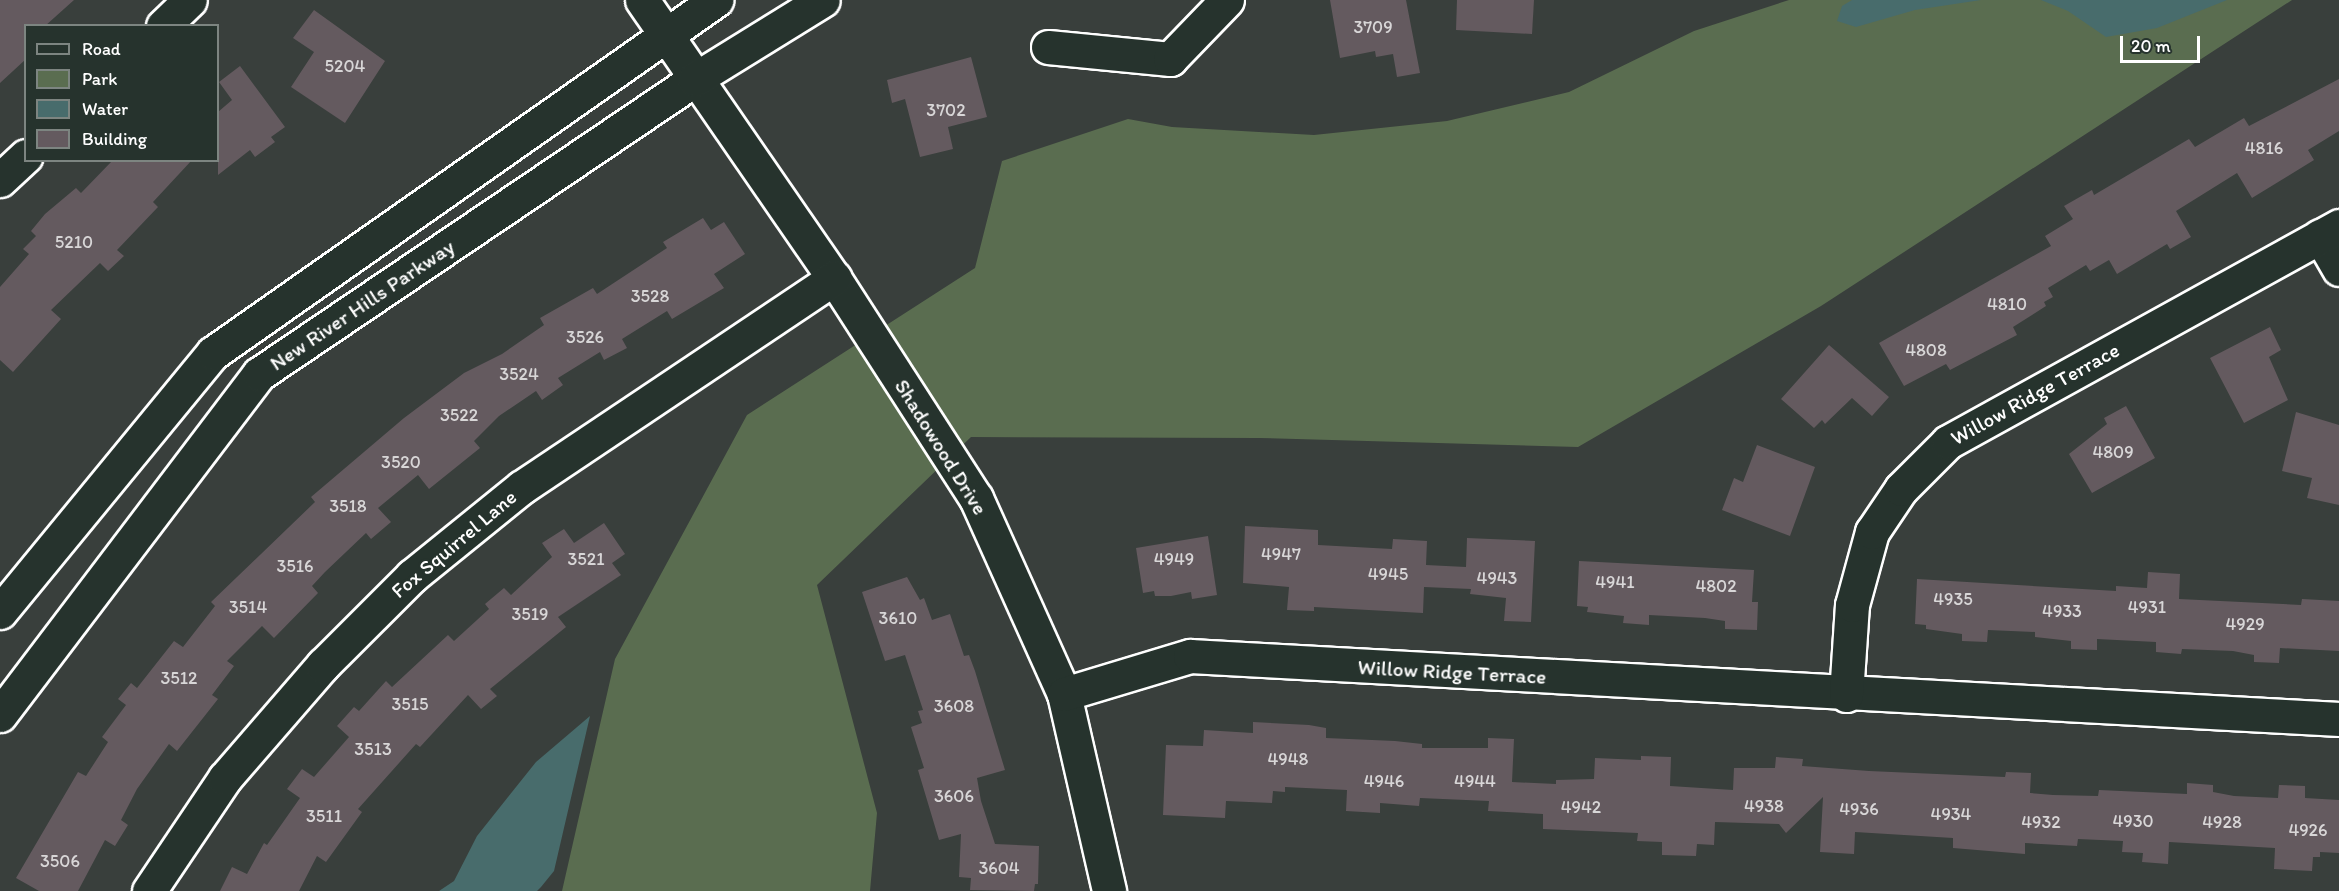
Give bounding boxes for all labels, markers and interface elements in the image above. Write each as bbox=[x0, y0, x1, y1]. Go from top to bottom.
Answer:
house number: 3709 bbox=[1353, 16, 1393, 38]
legend bbox=[24, 24, 219, 162]
scale bar bbox=[2123, 24, 2202, 62]
text: 20 m bbox=[2131, 35, 2171, 57]
text: Road bbox=[82, 38, 121, 60]
house number: 5204 bbox=[325, 55, 365, 77]
text: Park bbox=[82, 68, 117, 90]
text: Water bbox=[82, 98, 128, 120]
house number: 3702 bbox=[926, 99, 966, 121]
text: Building bbox=[82, 128, 147, 150]
house number: 4816 bbox=[2245, 137, 2283, 159]
house number: 5210 bbox=[55, 231, 93, 253]
street label: New River Hills Parkway bbox=[266, 234, 458, 376]
house number: 3528 bbox=[631, 285, 669, 307]
house number: 4810 bbox=[1987, 293, 2027, 315]
house number: 3526 bbox=[566, 326, 604, 348]
street label: Willow Ridge Terrace bbox=[1947, 338, 2123, 450]
house number: 4808 bbox=[1905, 339, 1947, 361]
house number: 3524 bbox=[499, 363, 539, 385]
street label: Shadowood Drive bbox=[889, 374, 993, 520]
house number: 3522 bbox=[440, 404, 478, 426]
house number: 4809 bbox=[2092, 441, 2134, 463]
house number: 3520 bbox=[381, 451, 421, 473]
street label: Fox Squirrel Lane bbox=[386, 484, 522, 604]
house number: 3518 bbox=[329, 495, 367, 517]
house number: 4947 bbox=[1261, 543, 1301, 565]
house number: 3521 bbox=[567, 548, 605, 570]
house number: 4949 bbox=[1154, 548, 1194, 570]
house number: 3516 bbox=[276, 555, 314, 577]
house number: 4945 bbox=[1368, 563, 1408, 585]
house number: 4943 bbox=[1477, 567, 1517, 589]
house number: 4941 bbox=[1595, 571, 1635, 593]
house number: 4802 bbox=[1695, 575, 1737, 597]
house number: 4935 bbox=[1933, 588, 1973, 610]
house number: 3514 bbox=[229, 596, 267, 618]
house number: 4931 bbox=[2128, 596, 2166, 618]
house number: 4933 bbox=[2042, 600, 2082, 622]
house number: 3519 bbox=[511, 603, 549, 625]
house number: 3610 bbox=[879, 607, 917, 629]
house number: 4929 bbox=[2225, 613, 2265, 635]
street label: Willow Ridge Terrace bbox=[1358, 655, 1546, 689]
house number: 3512 bbox=[160, 667, 198, 689]
house number: 3515 bbox=[391, 693, 429, 715]
house number: 3608 bbox=[934, 695, 974, 717]
house number: 3513 bbox=[354, 738, 392, 760]
house number: 4948 bbox=[1268, 748, 1308, 770]
house number: 4946 bbox=[1364, 770, 1404, 792]
house number: 4944 bbox=[1454, 770, 1496, 792]
house number: 3606 bbox=[934, 785, 974, 807]
house number: 4938 bbox=[1744, 795, 1784, 817]
house number: 4942 bbox=[1561, 796, 1601, 818]
house number: 4936 bbox=[1839, 798, 1879, 820]
house number: 4934 bbox=[1931, 803, 1971, 825]
house number: 3511 bbox=[306, 805, 342, 827]
house number: 4930 bbox=[2112, 810, 2154, 832]
house number: 4932 bbox=[2021, 811, 2061, 833]
house number: 4928 bbox=[2202, 811, 2242, 833]
house number: 4926 bbox=[2288, 819, 2328, 841]
house number: 3506 bbox=[40, 850, 80, 872]
house number: 3604 bbox=[978, 857, 1020, 879]

